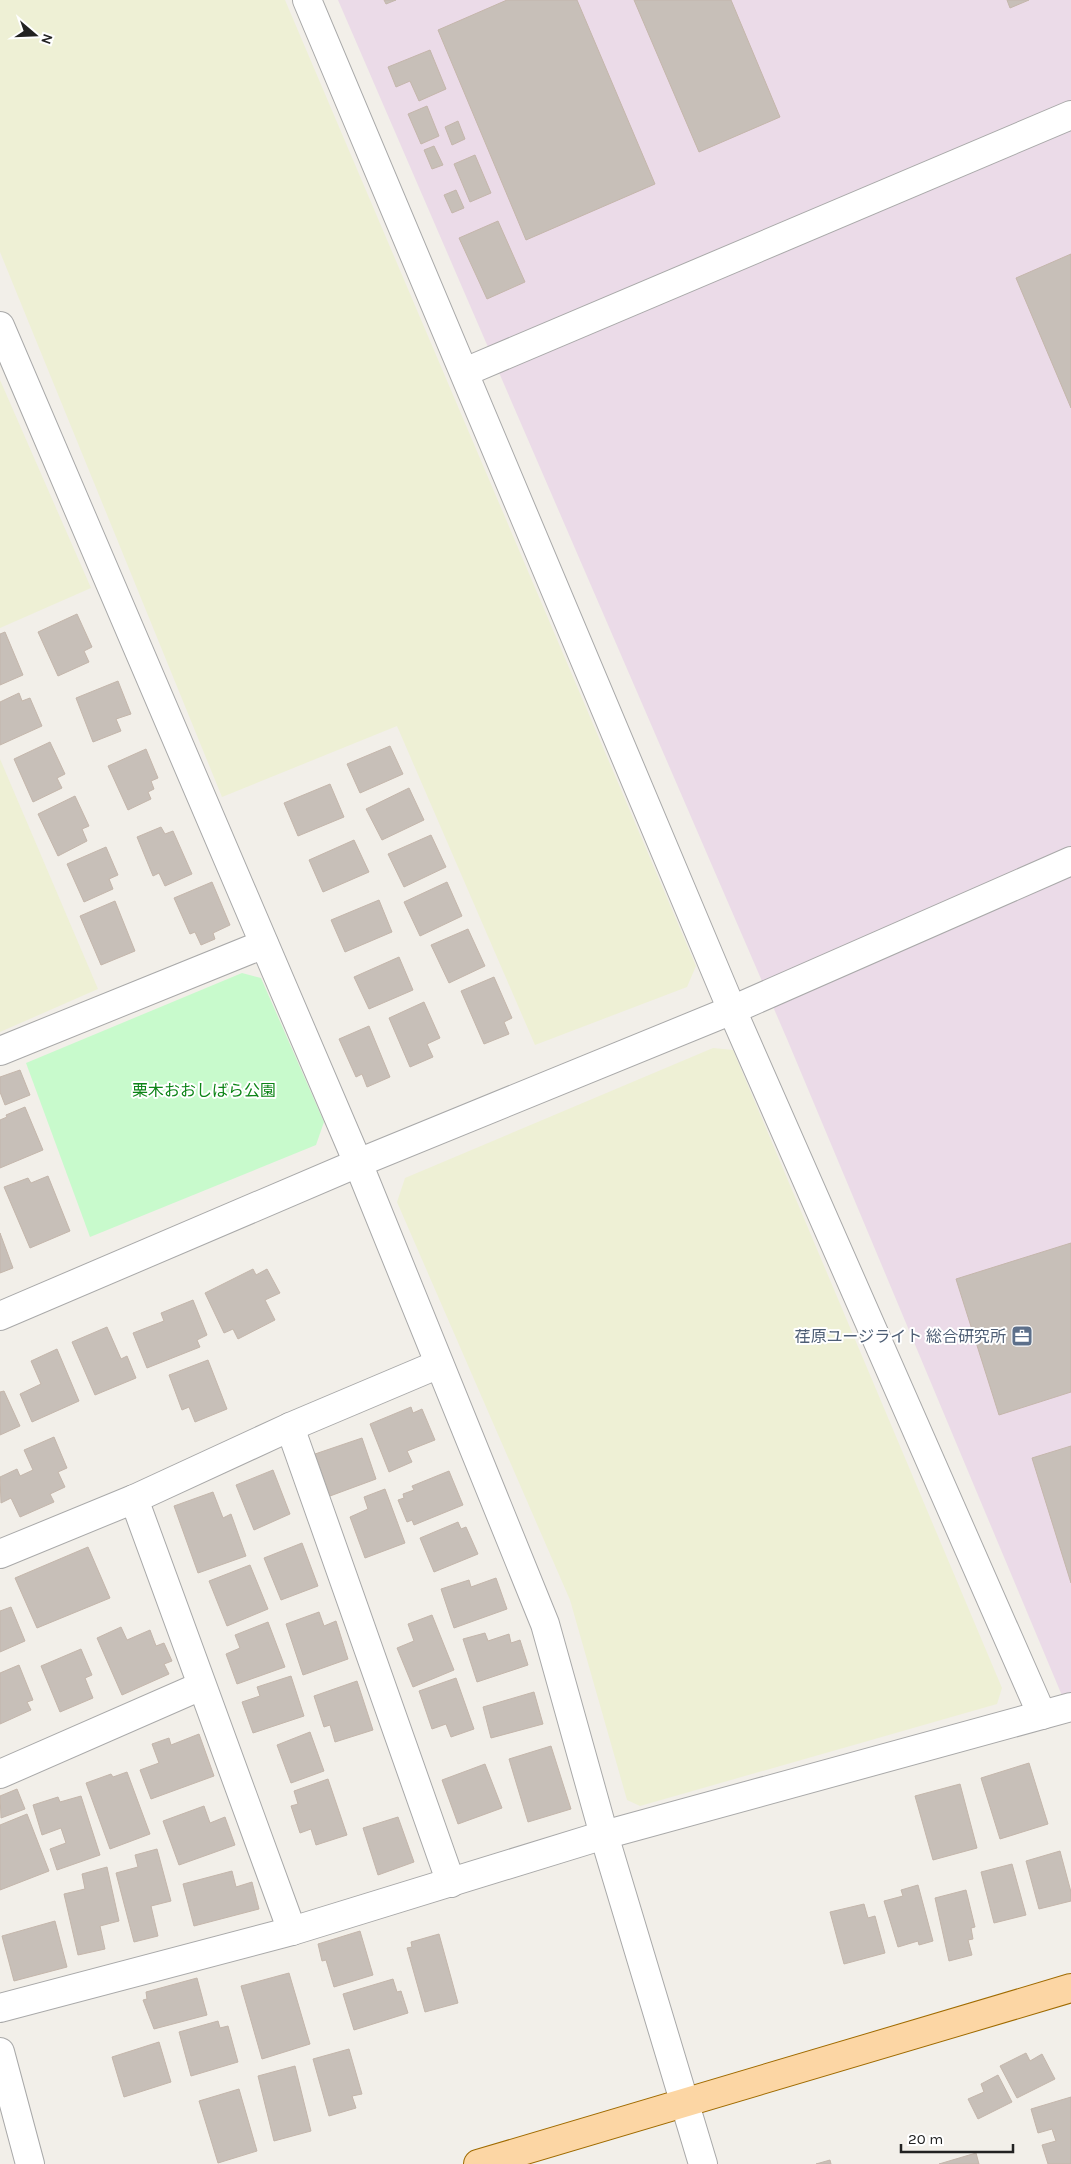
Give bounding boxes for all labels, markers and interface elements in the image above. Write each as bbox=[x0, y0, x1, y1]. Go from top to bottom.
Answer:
north arrow bbox=[10, 10, 60, 60]
text: N bbox=[37, 32, 56, 47]
park label: 栗木おおしばら公園 bbox=[132, 1081, 276, 1100]
office icon: 荏原ユージライト 総合研究所 bbox=[1010, 1324, 1034, 1348]
place label: 荏原ユージライト 総合研究所 bbox=[795, 1327, 1006, 1346]
scale bar bbox=[901, 2122, 1014, 2154]
text: 20 m bbox=[908, 2130, 943, 2148]

